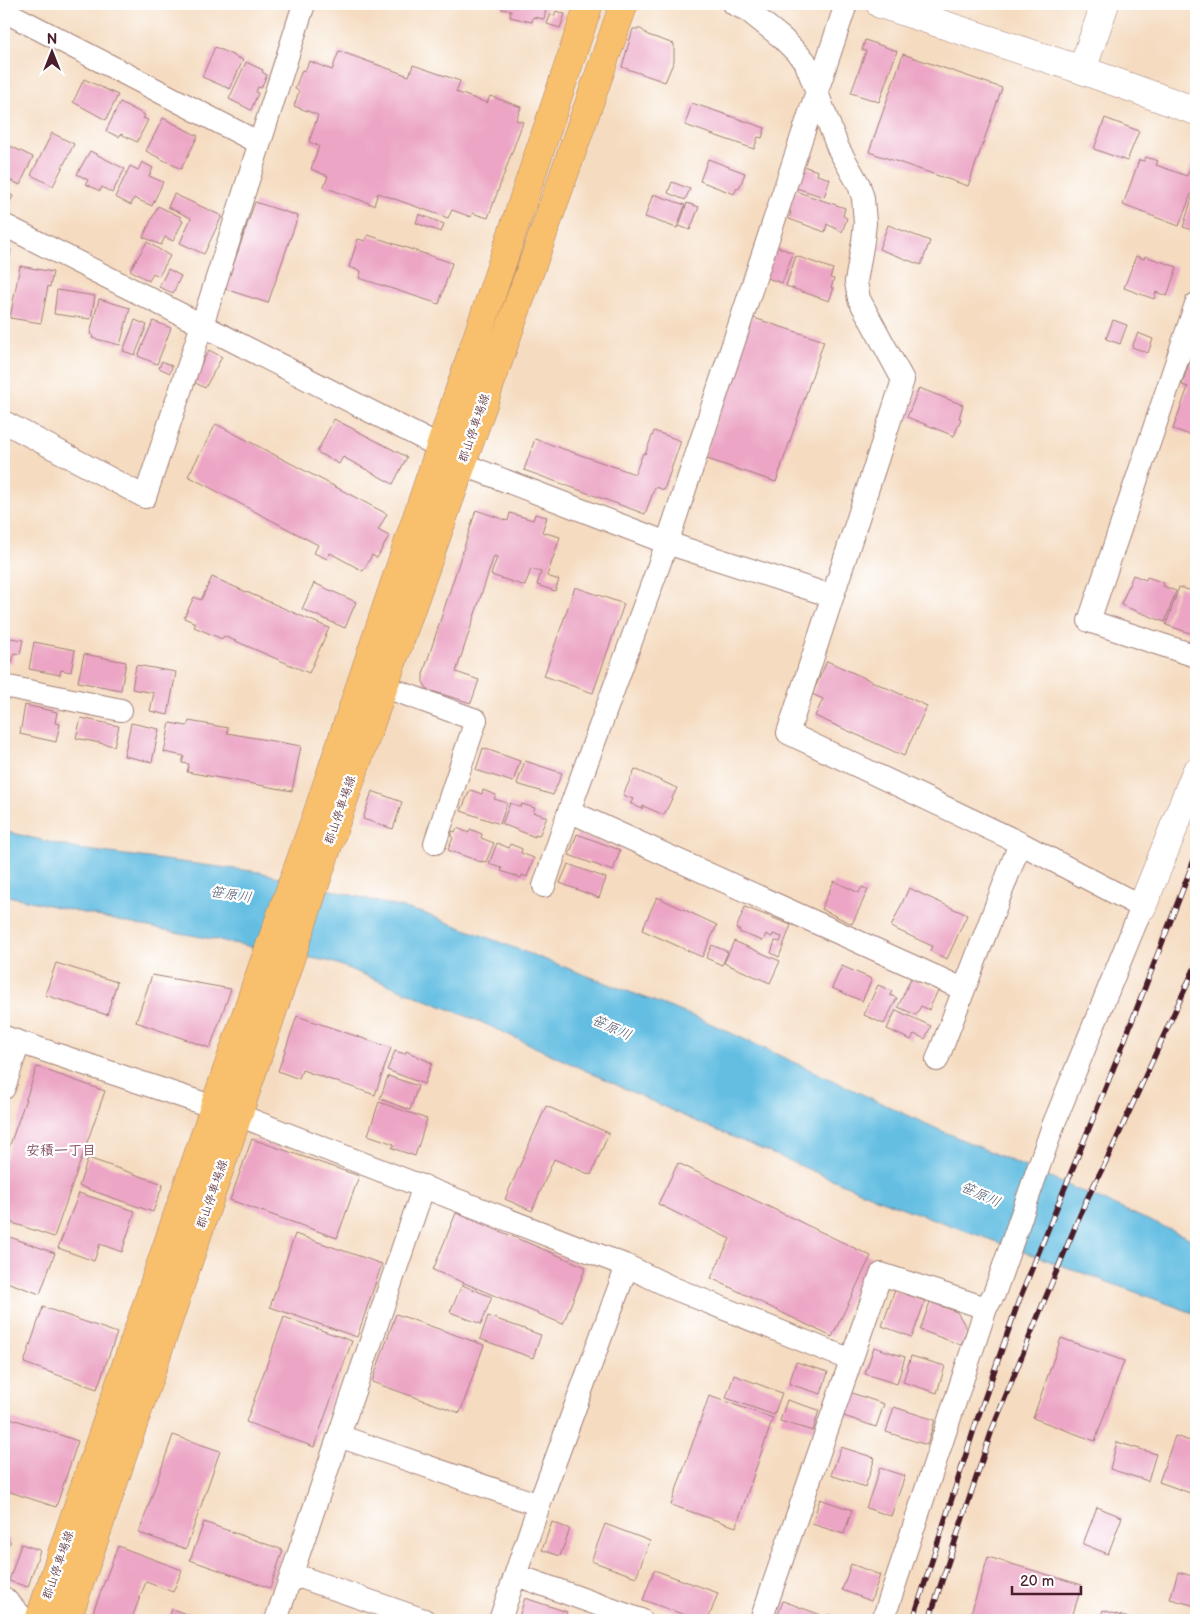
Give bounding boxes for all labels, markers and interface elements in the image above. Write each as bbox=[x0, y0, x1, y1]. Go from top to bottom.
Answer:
north arrow bbox=[28, 28, 78, 78]
text: N bbox=[47, 31, 57, 48]
street label: 郡山停車場線 bbox=[456, 392, 493, 465]
street label: 郡山停車場線 bbox=[322, 774, 359, 847]
water label: 笹原川 bbox=[209, 883, 253, 906]
water label: 笹原川 bbox=[589, 1011, 634, 1044]
district label: 安積一丁目 bbox=[26, 1142, 96, 1159]
street label: 郡山停車場線 bbox=[194, 1158, 231, 1231]
water label: 笹原川 bbox=[958, 1178, 1003, 1211]
street label: 郡山停車場線 bbox=[40, 1529, 77, 1602]
scale bar bbox=[1012, 1564, 1081, 1596]
text: 20 m bbox=[1020, 1572, 1054, 1591]

